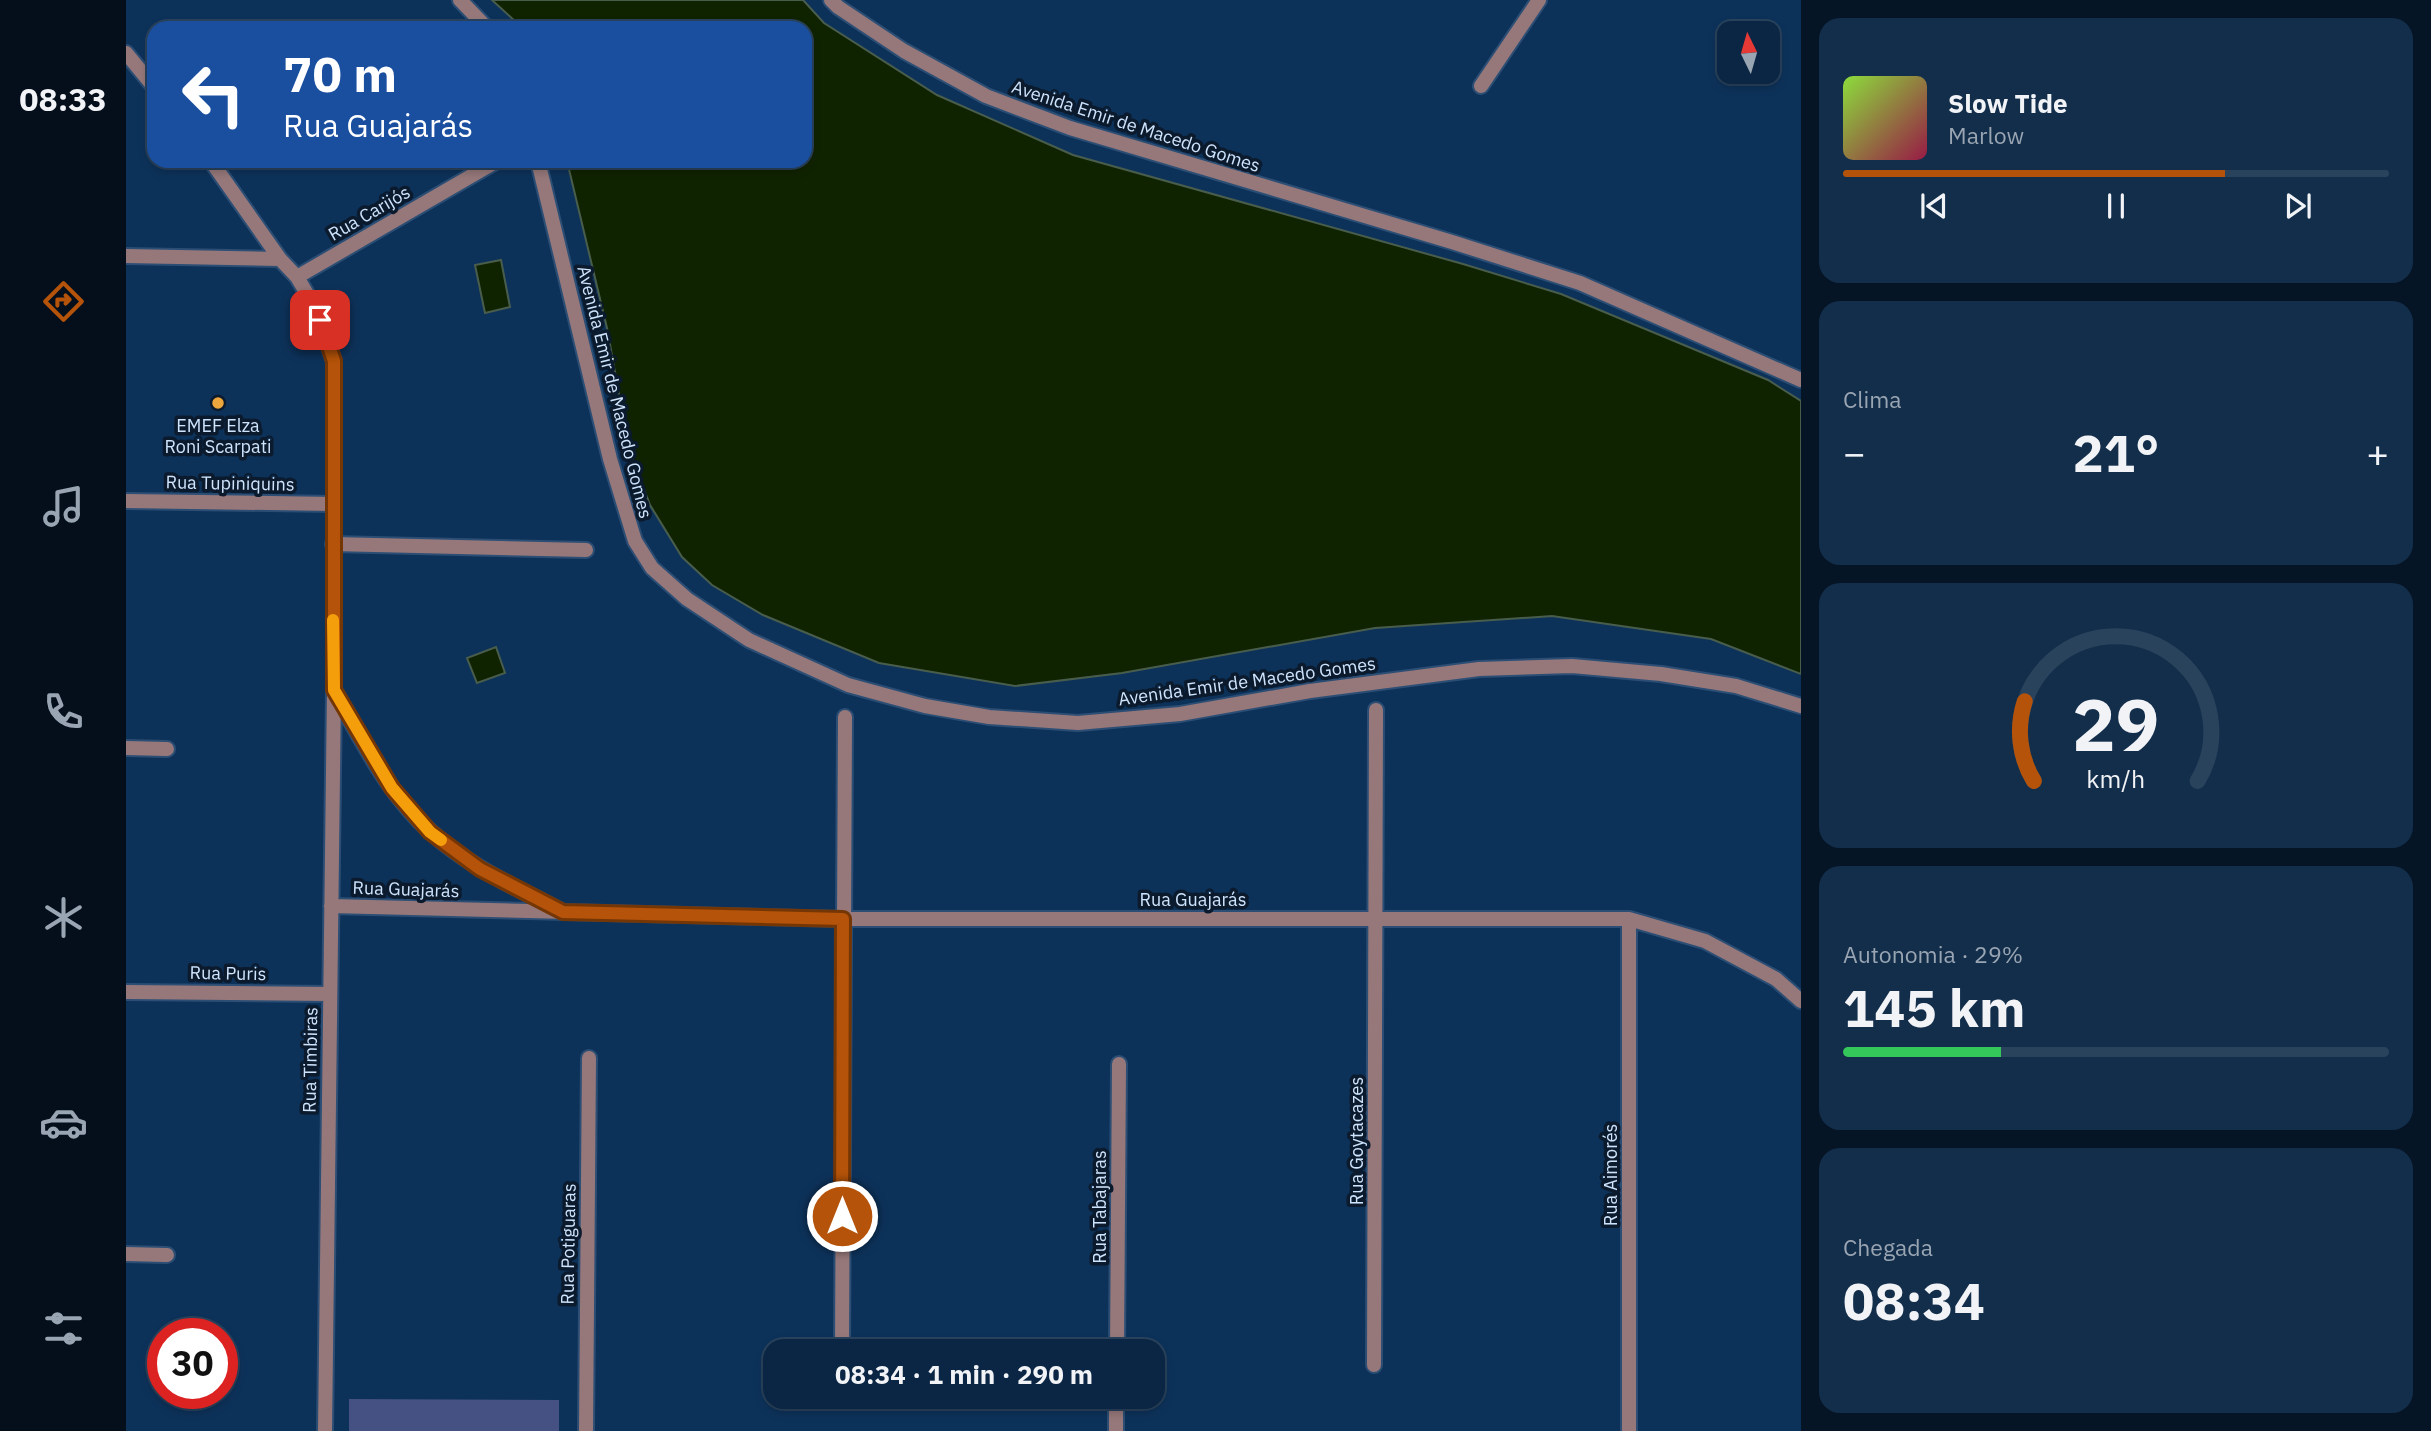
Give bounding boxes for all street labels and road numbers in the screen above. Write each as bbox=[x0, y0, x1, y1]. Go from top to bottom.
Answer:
street label: Avenida Emir de Macedo Gomes bbox=[1009, 75, 1263, 177]
street label: Rua Carijós bbox=[324, 180, 414, 246]
street label: Avenida Emir de Macedo Gomes bbox=[572, 263, 658, 521]
street label: Rua Tupiniquins bbox=[165, 470, 295, 496]
street label: Avenida Emir de Macedo Gomes bbox=[1117, 652, 1377, 710]
street label: Rua Guajarás bbox=[352, 876, 460, 902]
street label: Rua Guajarás bbox=[1140, 888, 1246, 911]
street label: Rua Puris bbox=[190, 961, 266, 985]
street label: Rua Timbiras bbox=[298, 1007, 322, 1113]
street label: Rua Goytacazes bbox=[1345, 1077, 1368, 1205]
street label: Rua Aimorés bbox=[1599, 1124, 1622, 1226]
street label: Rua Tabajaras bbox=[1088, 1150, 1111, 1264]
street label: Rua Potiguaras bbox=[555, 1183, 581, 1305]

